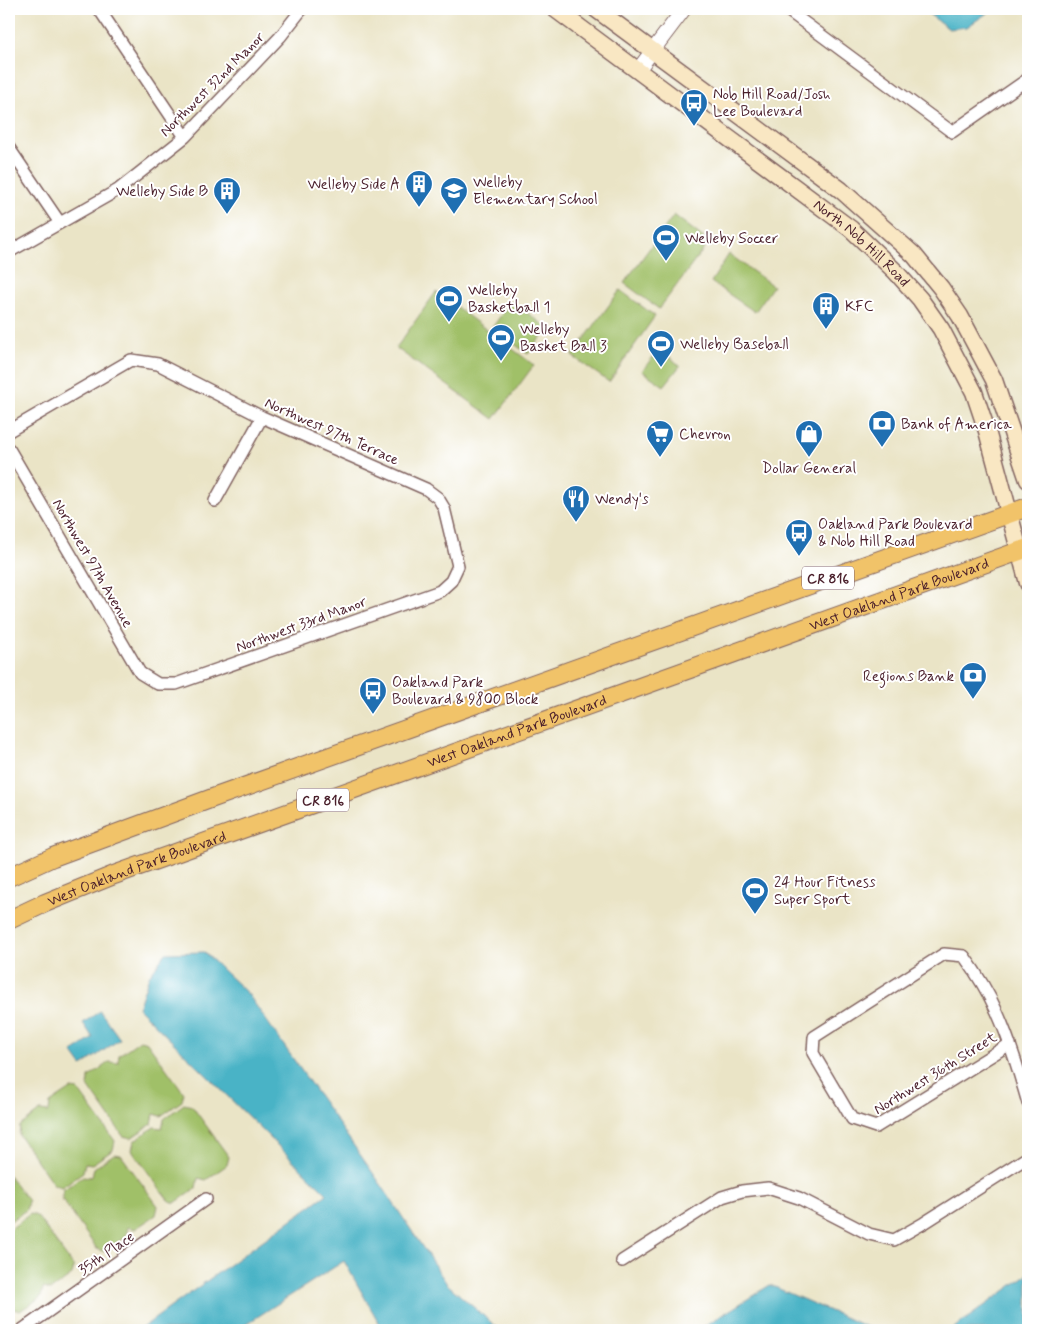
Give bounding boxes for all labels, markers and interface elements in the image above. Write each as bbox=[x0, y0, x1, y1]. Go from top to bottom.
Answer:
street label: Northwest 32nd Manor bbox=[156, 27, 270, 142]
place label: Nob Hill Road/Josh Lee Boulevard bbox=[713, 85, 831, 122]
bus stop icon: Nob Hill Road/Josh Lee Boulevard bbox=[679, 88, 709, 127]
building icon: Welleby Side A bbox=[404, 169, 434, 208]
place label: Welleby Elementary School bbox=[473, 173, 598, 210]
place label: Welleby Side A bbox=[307, 175, 400, 195]
building icon: Welleby Side B bbox=[212, 176, 242, 215]
school or university icon: Welleby Elementary School bbox=[439, 176, 469, 215]
place label: Welleby Side B bbox=[116, 182, 208, 202]
street label: North Nob Hill Road bbox=[809, 195, 914, 292]
sports icon: Welleby Soccer bbox=[651, 223, 681, 262]
place label: Welleby Soccer bbox=[685, 229, 778, 249]
place label: Welleby Basketball 1 bbox=[468, 281, 550, 318]
sports icon: Welleby Basketball 1 bbox=[434, 284, 464, 323]
building icon: KFC bbox=[811, 291, 841, 330]
place label: KFC bbox=[845, 297, 874, 317]
place label: Welleby Basket Ball 3 bbox=[520, 320, 607, 357]
sports icon: Welleby Basket Ball 3 bbox=[486, 323, 516, 362]
sports icon: Welleby Baseball bbox=[646, 329, 676, 368]
place label: Welleby Baseball bbox=[680, 335, 789, 355]
street label: Northwest 97th Terrace bbox=[261, 393, 402, 471]
bank icon: Bank of America bbox=[867, 409, 897, 448]
place label: Bank of America bbox=[901, 415, 1013, 435]
supermarket icon: Chevron bbox=[645, 419, 675, 458]
shop icon: Dollar General bbox=[794, 419, 824, 458]
place label: Chevron bbox=[679, 425, 731, 445]
place label: Dollar General bbox=[762, 459, 856, 479]
restaurant icon: Wendy's bbox=[561, 484, 591, 523]
place label: Wendy's bbox=[595, 490, 649, 510]
street label: Northwest 97th Avenue bbox=[47, 495, 137, 632]
place label: Oakland Park Boulevard & Nob Hill Road bbox=[818, 515, 972, 552]
bus stop icon: Oakland Park Boulevard & Nob Hill Road bbox=[784, 518, 814, 557]
street label: West Oakland Park Boulevard bbox=[807, 554, 992, 636]
road number: CR 816 bbox=[802, 566, 854, 590]
street label: Northwest 33rd Manor bbox=[233, 592, 370, 658]
bank icon: Regions Bank bbox=[958, 661, 988, 700]
place label: Regions Bank bbox=[863, 667, 954, 688]
place label: Oakland Park Boulevard & 9800 Block bbox=[392, 673, 539, 710]
bus stop icon: Oakland Park Boulevard & 9800 Block bbox=[358, 676, 388, 715]
street label: West Oakland Park Boulevard bbox=[424, 691, 610, 773]
road number: CR 816 bbox=[297, 788, 349, 812]
street label: West Oakland Park Boulevard bbox=[45, 827, 229, 912]
place label: 24 Hour Fitness Super Sport bbox=[774, 873, 876, 910]
sports icon: 24 Hour Fitness Super Sport bbox=[740, 876, 770, 915]
street label: Northwest 36th Street bbox=[870, 1028, 1001, 1120]
street label: 35th Place bbox=[74, 1227, 139, 1281]

